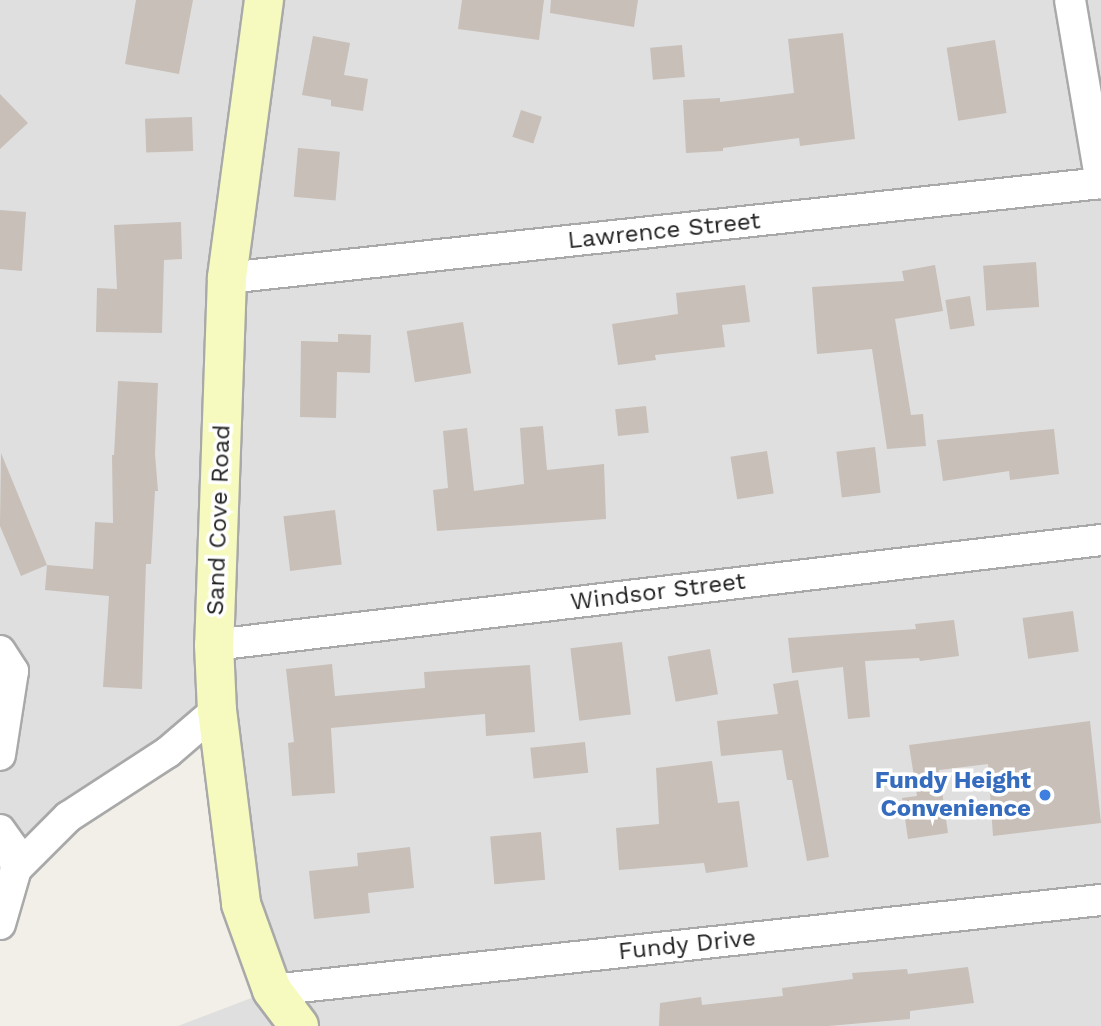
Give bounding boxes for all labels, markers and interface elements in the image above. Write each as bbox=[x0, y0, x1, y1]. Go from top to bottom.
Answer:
street label: Lawrence Street bbox=[566, 207, 762, 255]
street label: Sand Cove Road bbox=[201, 424, 237, 616]
street label: Windsor Street bbox=[569, 567, 747, 617]
place label: Fundy Height Convenience bbox=[874, 767, 1031, 823]
marker: Fundy Height Convenience bbox=[1037, 787, 1053, 803]
street label: Fundy Drive bbox=[617, 923, 757, 967]

